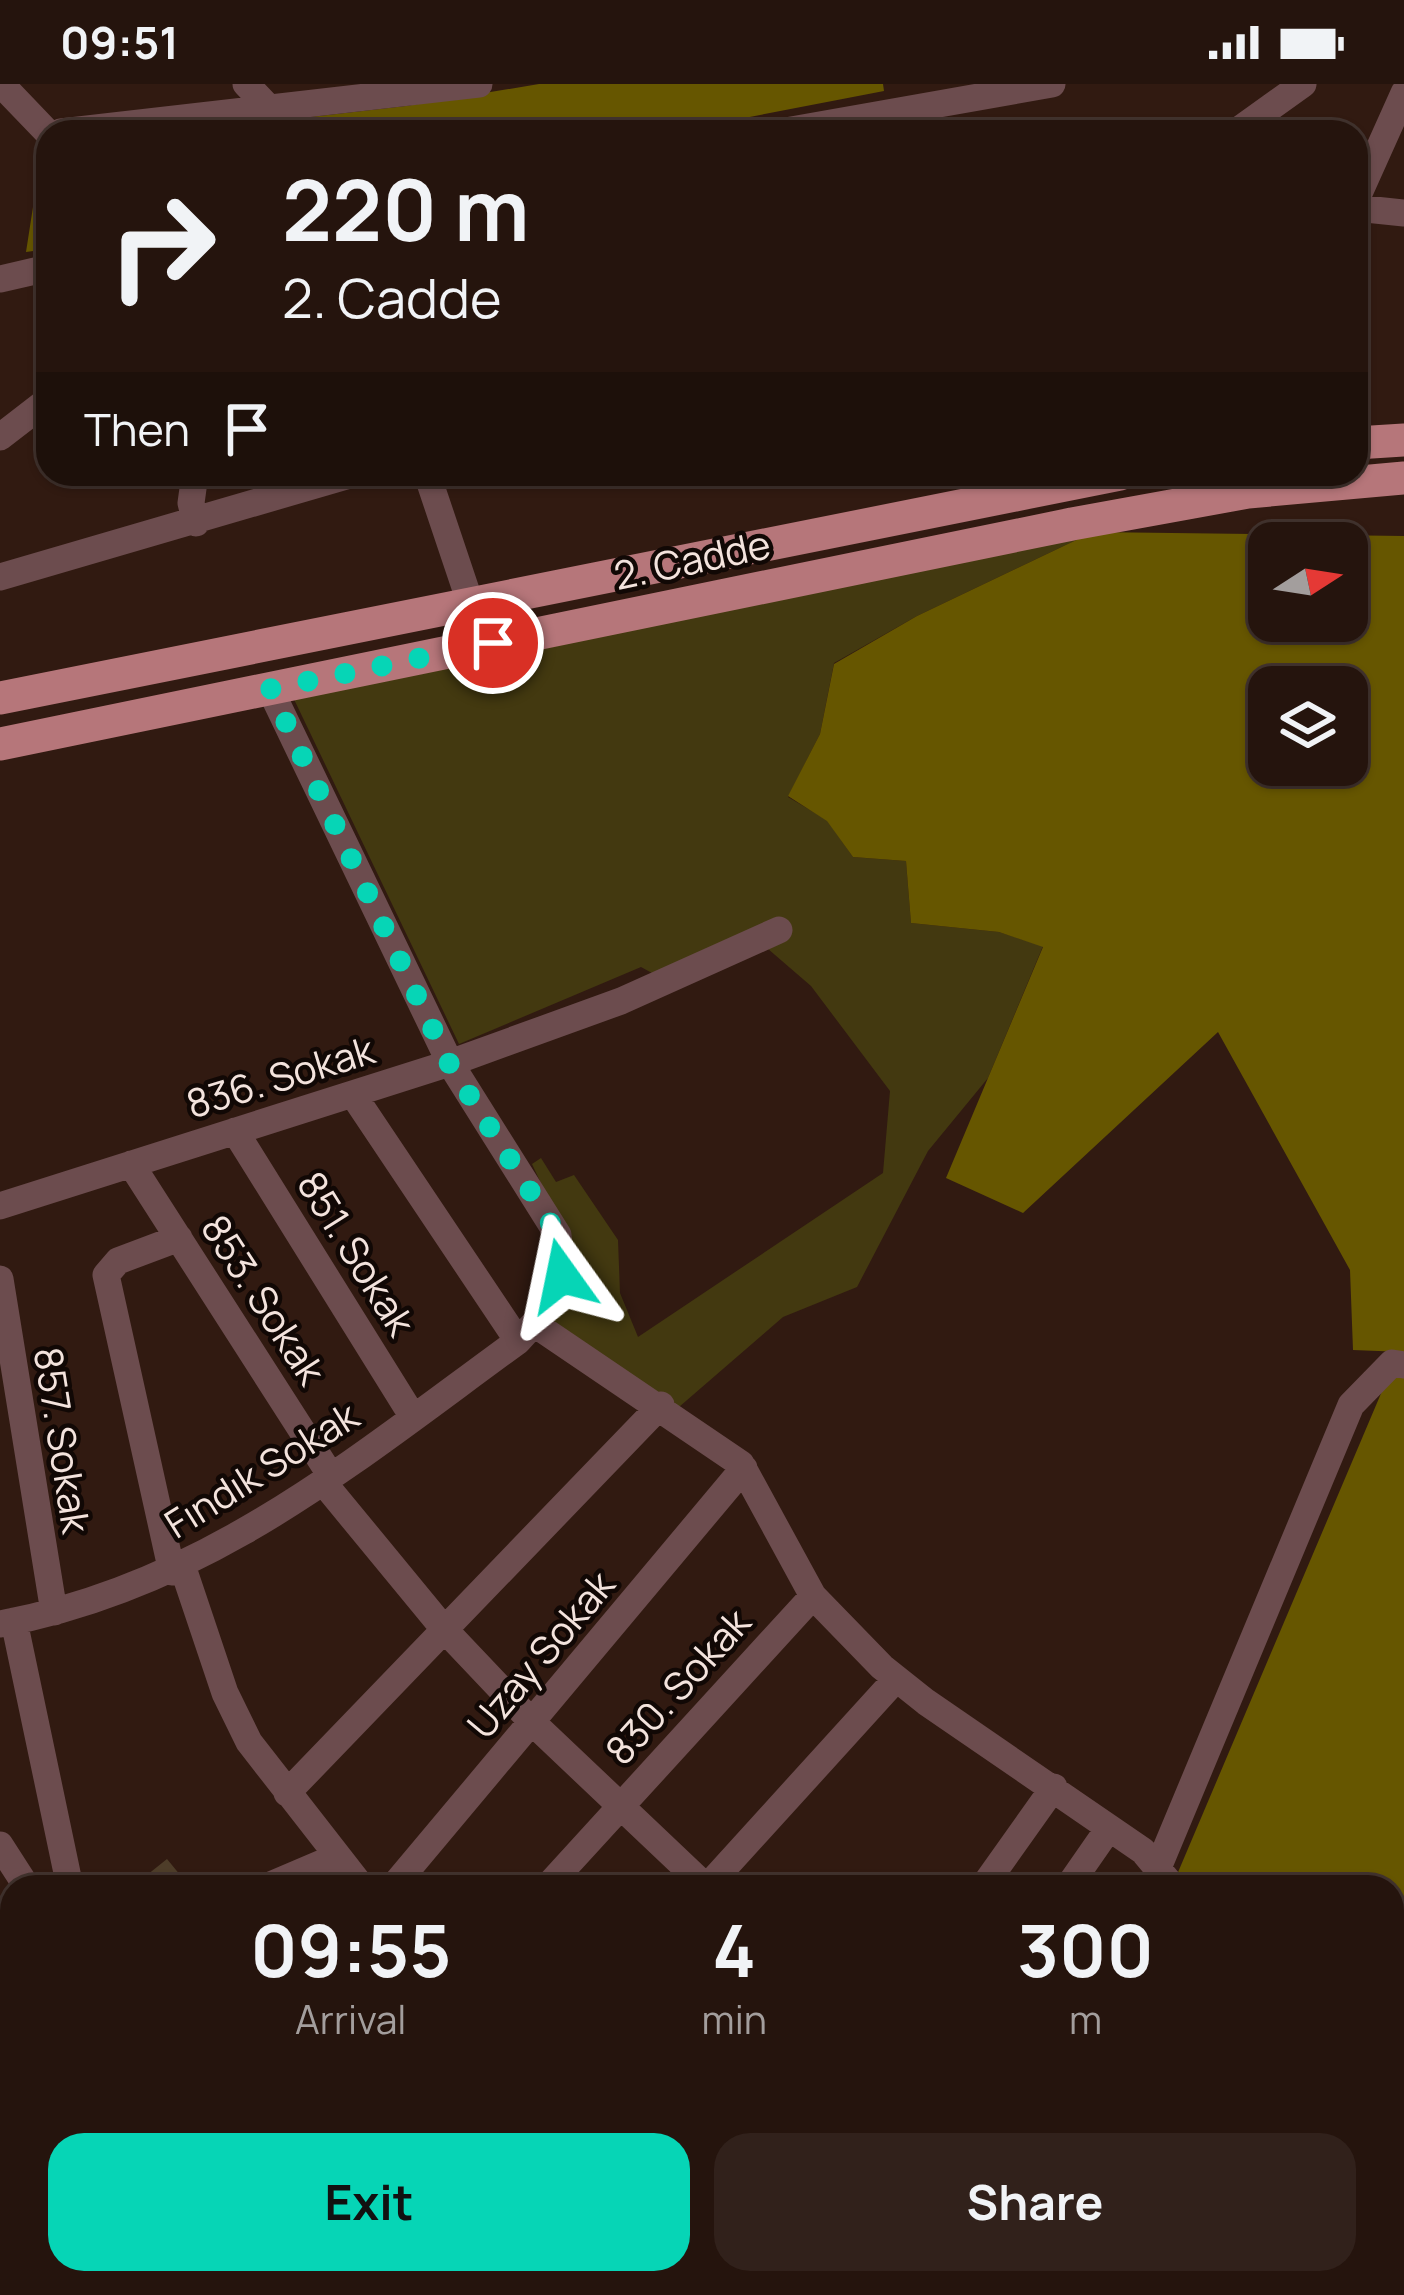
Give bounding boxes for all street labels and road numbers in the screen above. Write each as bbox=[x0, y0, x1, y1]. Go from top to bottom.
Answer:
street label: 2. Cadde bbox=[609, 516, 775, 602]
street label: 836. Sokak bbox=[180, 1021, 382, 1130]
street label: 851. Sokak bbox=[285, 1161, 430, 1347]
street label: 853. Sokak bbox=[189, 1204, 340, 1396]
street label: 857. Sokak bbox=[22, 1343, 105, 1538]
street label: Fındık Sokak bbox=[154, 1387, 369, 1550]
street label: Uzay Sokak bbox=[454, 1558, 627, 1749]
street label: 830. Sokak bbox=[592, 1595, 763, 1776]

